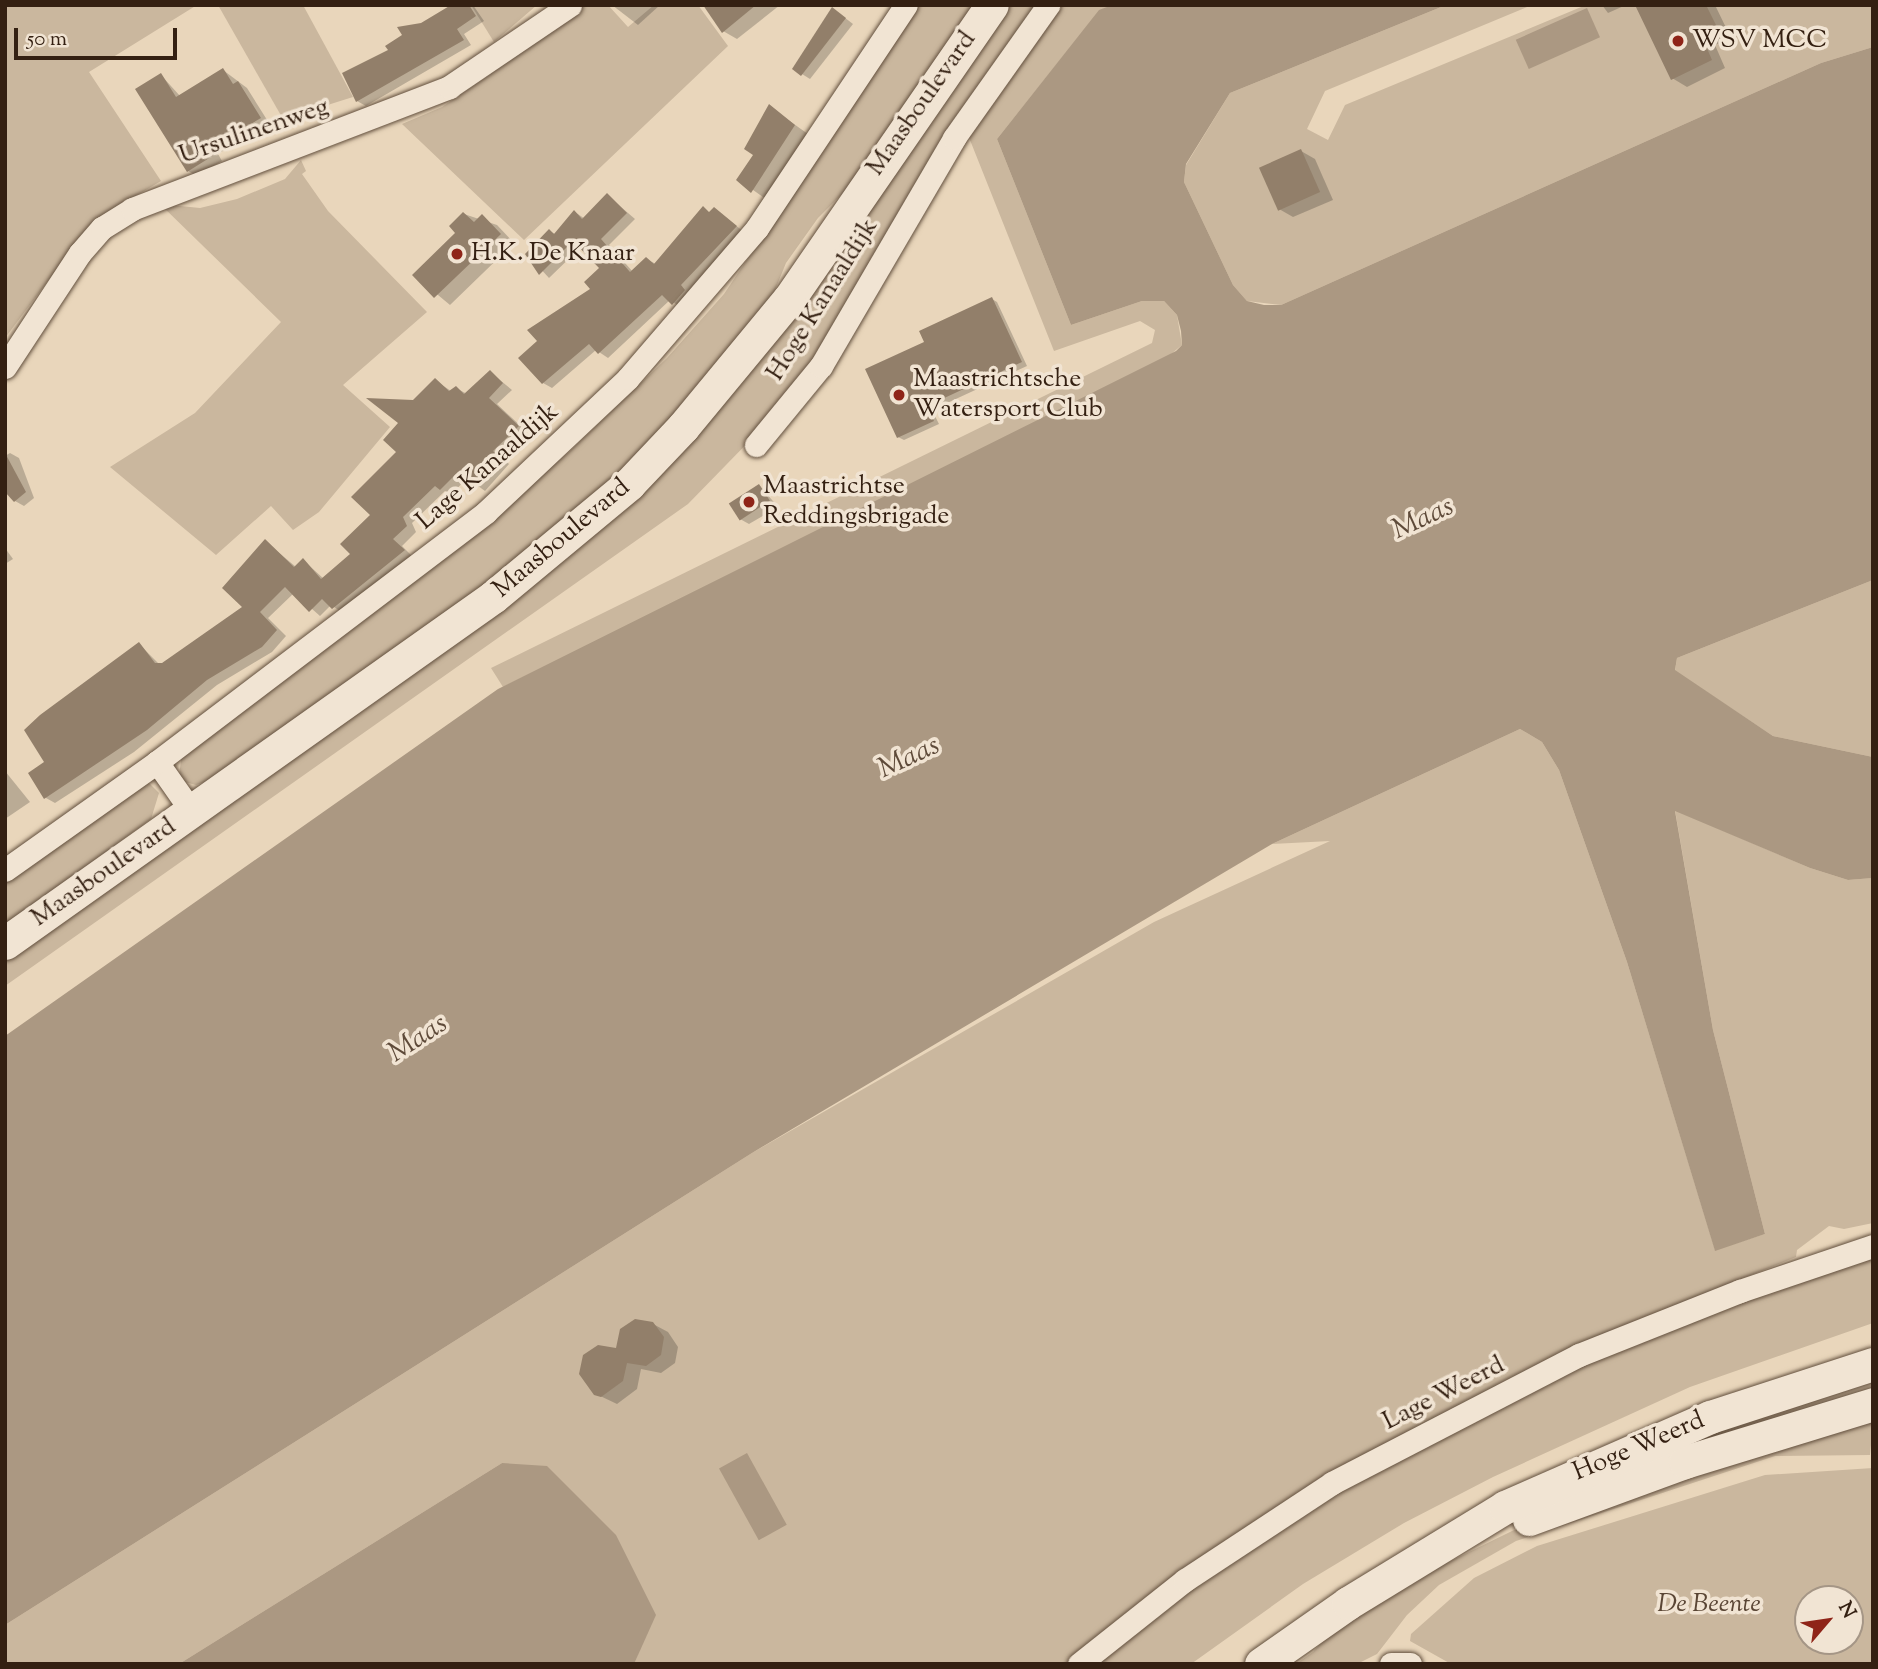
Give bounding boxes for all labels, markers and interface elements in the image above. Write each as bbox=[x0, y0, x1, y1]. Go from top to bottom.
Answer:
scale bar bbox=[18, 14, 180, 58]
text: 50 m bbox=[27, 25, 67, 55]
place label: WSV MCC bbox=[1692, 25, 1827, 57]
street label: Maasboulevard bbox=[861, 26, 983, 182]
marker: WSV MCC bbox=[1670, 33, 1686, 49]
street label: Ursulinenweg bbox=[175, 92, 333, 172]
street label: Hoge Kanaaldijk bbox=[761, 213, 885, 387]
place label: H.K. De Knaar bbox=[471, 238, 635, 270]
marker: H.K. De Knaar bbox=[449, 246, 465, 262]
place label: Maastrichtsche Watersport Club bbox=[913, 364, 1103, 426]
marker: Maastrichtsche Watersport Club bbox=[891, 387, 907, 403]
street label: Lage Kanaaldijk bbox=[411, 397, 565, 537]
place label: Maastrichtse Reddingsbrigade bbox=[763, 471, 949, 532]
street label: Maasboulevard bbox=[487, 473, 637, 605]
water label: Maas bbox=[1387, 490, 1459, 548]
marker: Maastrichtse Reddingsbrigade bbox=[741, 494, 757, 510]
water label: Maas bbox=[873, 729, 945, 787]
street label: Maasboulevard bbox=[26, 812, 182, 934]
water label: Maas bbox=[382, 1008, 454, 1070]
street label: Lage Weerd bbox=[1378, 1350, 1510, 1438]
street label: Hoge Weerd bbox=[1568, 1405, 1710, 1489]
north arrow bbox=[1794, 1585, 1864, 1655]
park label: De Beente bbox=[1657, 1589, 1761, 1621]
text: N bbox=[1831, 1597, 1862, 1624]

